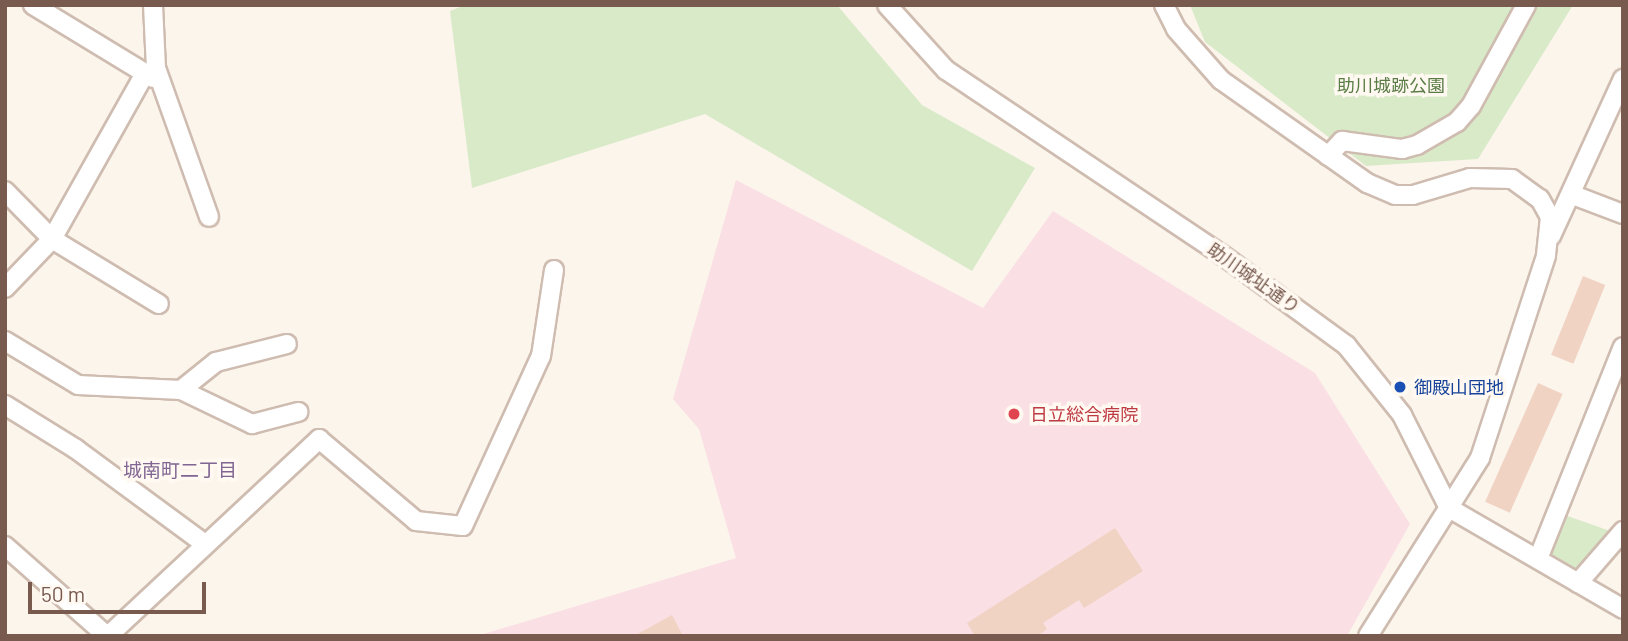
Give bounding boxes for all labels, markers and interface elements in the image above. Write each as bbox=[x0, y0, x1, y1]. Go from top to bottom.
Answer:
park label: 助川城跡公園 bbox=[1337, 74, 1445, 96]
street label: 助川城址通り bbox=[1204, 238, 1304, 318]
place label: 御殿山団地 bbox=[1414, 376, 1504, 398]
marker: 御殿山団地 bbox=[1392, 379, 1408, 395]
place label: 日立総合病院 bbox=[1030, 403, 1138, 425]
marker: 日立総合病院 bbox=[1004, 404, 1024, 424]
district label: 城南町二丁目 bbox=[123, 459, 237, 481]
scale bar bbox=[32, 568, 210, 612]
text: 50 m bbox=[41, 581, 85, 606]

